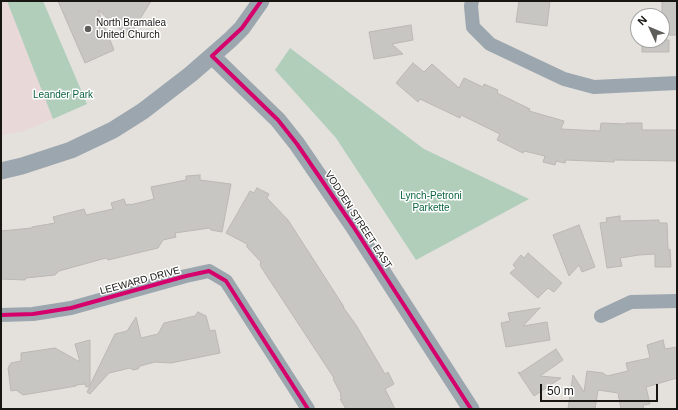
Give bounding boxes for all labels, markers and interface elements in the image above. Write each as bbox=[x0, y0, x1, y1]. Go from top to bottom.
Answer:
north arrow bbox=[630, 8, 670, 48]
text: N bbox=[635, 13, 649, 27]
place label: North Bramalea United Church bbox=[96, 17, 166, 40]
marker: North Bramalea United Church bbox=[83, 24, 93, 34]
park label: Leander Park bbox=[33, 89, 93, 101]
street label: VODDEN STREET EAST bbox=[322, 169, 394, 271]
park label: Lynch-Petroni Parkette bbox=[400, 190, 462, 214]
street label: LEEWARD DRIVE bbox=[99, 265, 181, 297]
scale bar bbox=[542, 376, 660, 402]
text: 50 m bbox=[547, 384, 574, 398]

